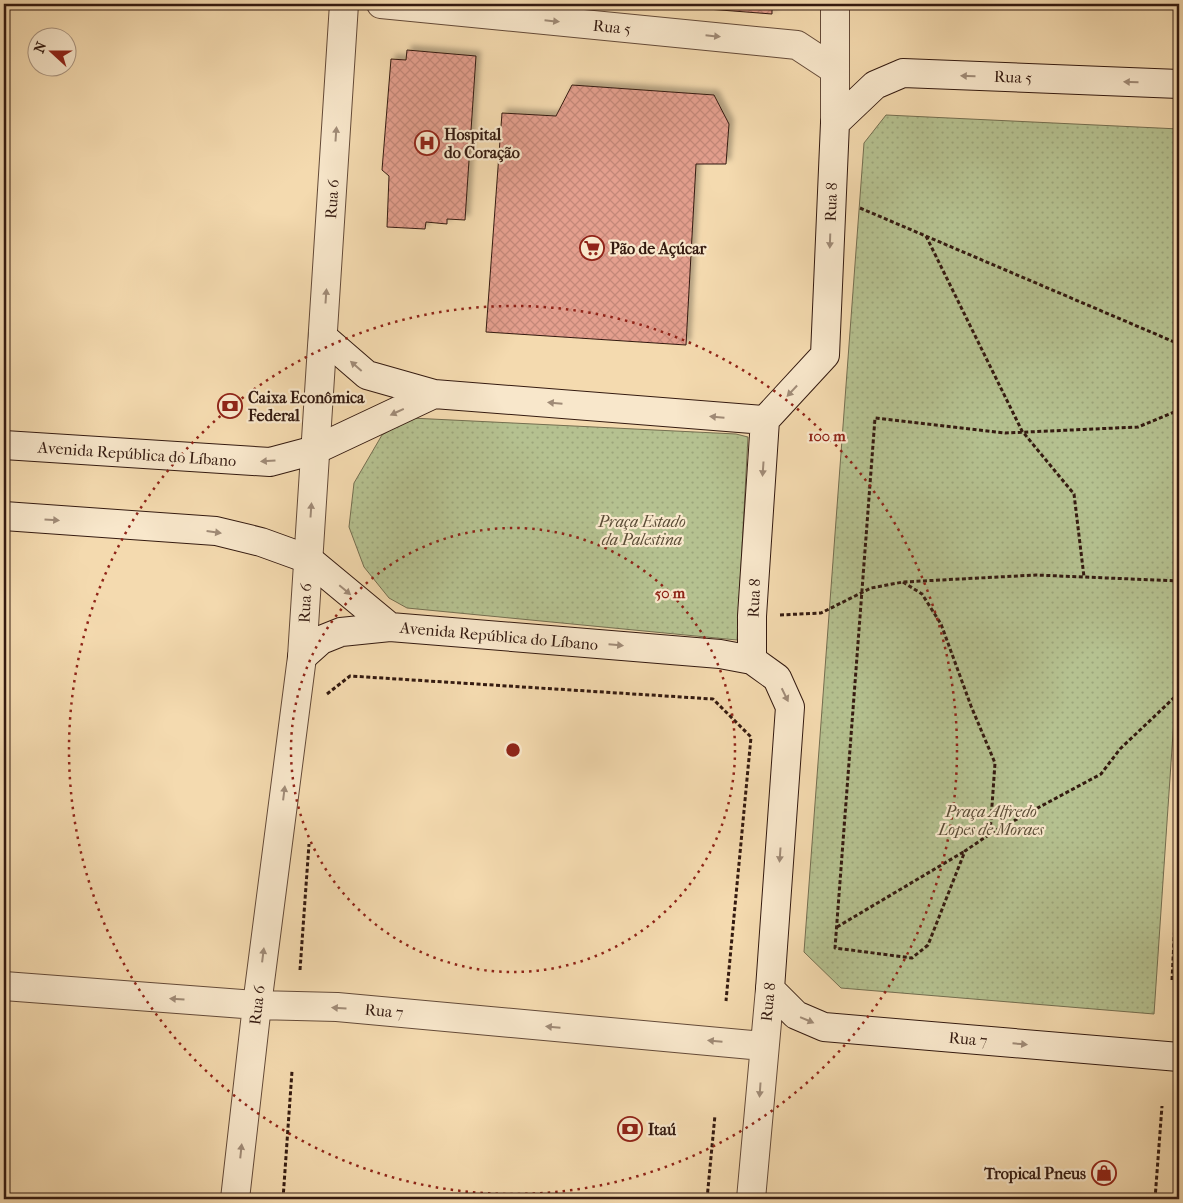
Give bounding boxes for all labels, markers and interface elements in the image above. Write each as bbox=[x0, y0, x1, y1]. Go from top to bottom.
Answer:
street label: Rua 5 bbox=[592, 16, 632, 38]
one-way arrow bbox=[544, 17, 560, 25]
north arrow bbox=[28, 28, 78, 78]
one-way arrow bbox=[706, 33, 722, 41]
text: N bbox=[30, 39, 50, 56]
street label: Rua 5 bbox=[994, 67, 1032, 87]
one-way arrow bbox=[960, 71, 976, 79]
one-way arrow bbox=[1122, 78, 1138, 86]
one-way arrow bbox=[332, 125, 340, 141]
place label: Hospital do Coração bbox=[444, 125, 520, 163]
hospital icon: Hospital do Coração bbox=[414, 130, 440, 156]
street label: Rua 6 bbox=[321, 178, 343, 220]
street label: Rua 8 bbox=[821, 182, 841, 222]
one-way arrow bbox=[825, 233, 833, 249]
supermarket icon: Pão de Açúcar bbox=[579, 235, 605, 261]
place label: Pão de Açúcar bbox=[610, 239, 708, 259]
one-way arrow bbox=[322, 287, 330, 303]
one-way arrow bbox=[350, 360, 363, 371]
one-way arrow bbox=[786, 384, 798, 396]
place label: Caixa Econômica Federal bbox=[247, 388, 365, 425]
bank icon: Caixa Econômica Federal bbox=[217, 393, 243, 419]
one-way arrow bbox=[546, 399, 562, 407]
one-way arrow bbox=[389, 408, 404, 416]
one-way arrow bbox=[708, 412, 724, 420]
text: 100 m bbox=[808, 427, 846, 445]
street label: Avenida República do Líbano bbox=[36, 438, 237, 470]
one-way arrow bbox=[259, 457, 275, 465]
one-way arrow bbox=[758, 461, 766, 477]
one-way arrow bbox=[307, 502, 315, 518]
park label: Praça Estado da Palestina bbox=[597, 512, 686, 549]
one-way arrow bbox=[45, 516, 61, 524]
one-way arrow bbox=[207, 528, 223, 536]
street label: Rua 8 bbox=[743, 578, 765, 618]
street label: Rua 6 bbox=[294, 582, 316, 623]
one-way arrow bbox=[338, 584, 351, 595]
text: 50 m bbox=[655, 584, 686, 602]
street label: Avenida República do Líbano bbox=[398, 618, 599, 654]
one-way arrow bbox=[608, 642, 624, 650]
one-way arrow bbox=[780, 687, 789, 702]
centre of rings bbox=[504, 741, 522, 759]
one-way arrow bbox=[280, 785, 288, 801]
park label: Praça Alfredo Lopes de Moraes bbox=[937, 802, 1045, 839]
one-way arrow bbox=[775, 848, 783, 864]
one-way arrow bbox=[259, 946, 267, 962]
street label: Rua 8 bbox=[756, 981, 780, 1023]
street label: Rua 6 bbox=[245, 984, 269, 1026]
one-way arrow bbox=[168, 995, 184, 1003]
street label: Rua 7 bbox=[364, 1000, 405, 1022]
one-way arrow bbox=[330, 1003, 346, 1011]
one-way arrow bbox=[800, 1016, 814, 1024]
one-way arrow bbox=[545, 1022, 561, 1030]
street label: Rua 7 bbox=[948, 1028, 989, 1050]
one-way arrow bbox=[706, 1037, 722, 1045]
one-way arrow bbox=[1012, 1040, 1028, 1048]
one-way arrow bbox=[756, 1082, 764, 1098]
bank icon: Itaú bbox=[617, 1116, 643, 1142]
place label: Itaú bbox=[648, 1120, 677, 1139]
one-way arrow bbox=[237, 1142, 245, 1158]
shop icon: Tropical Pneus bbox=[1091, 1160, 1117, 1186]
place label: Tropical Pneus bbox=[983, 1164, 1086, 1184]

